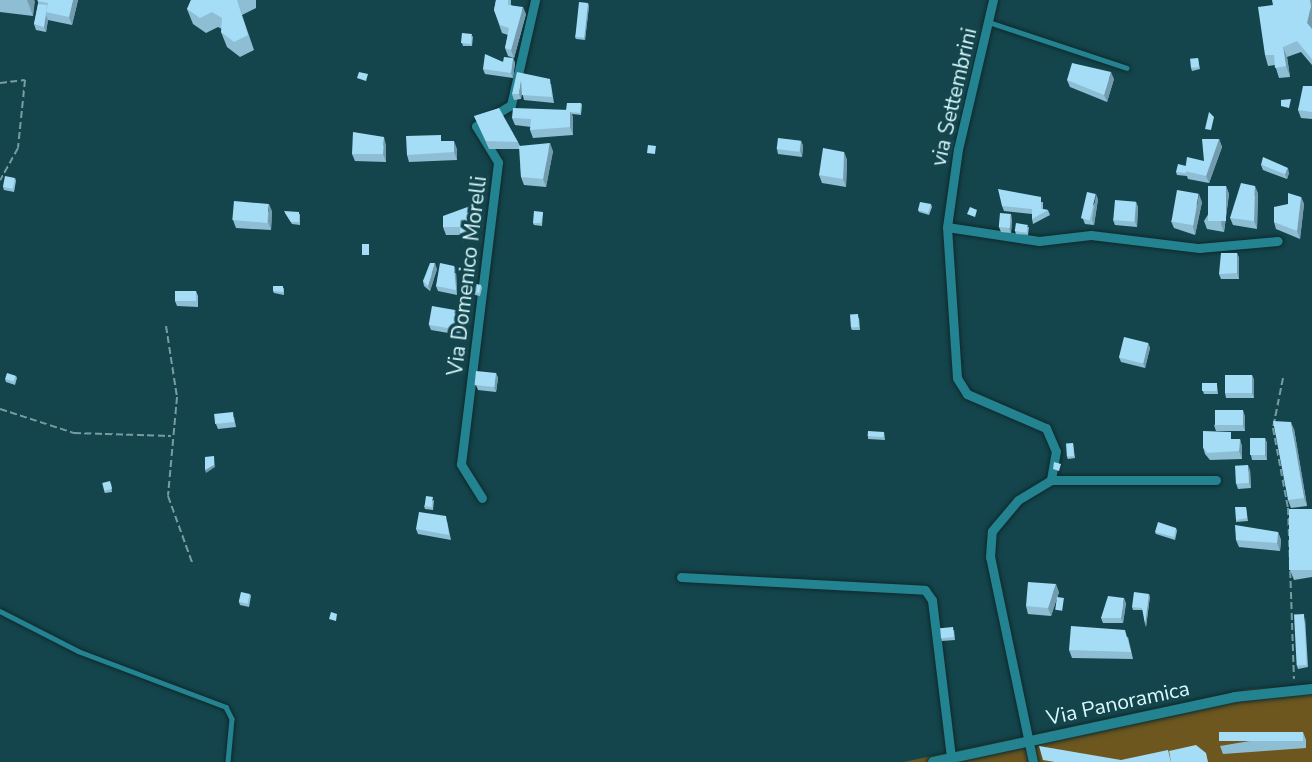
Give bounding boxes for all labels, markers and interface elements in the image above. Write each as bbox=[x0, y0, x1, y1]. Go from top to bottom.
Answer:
street label: via Settembrini bbox=[926, 25, 982, 169]
street label: Via Domenico Morelli bbox=[442, 175, 492, 377]
street label: Via Panoramica bbox=[1044, 676, 1192, 730]

